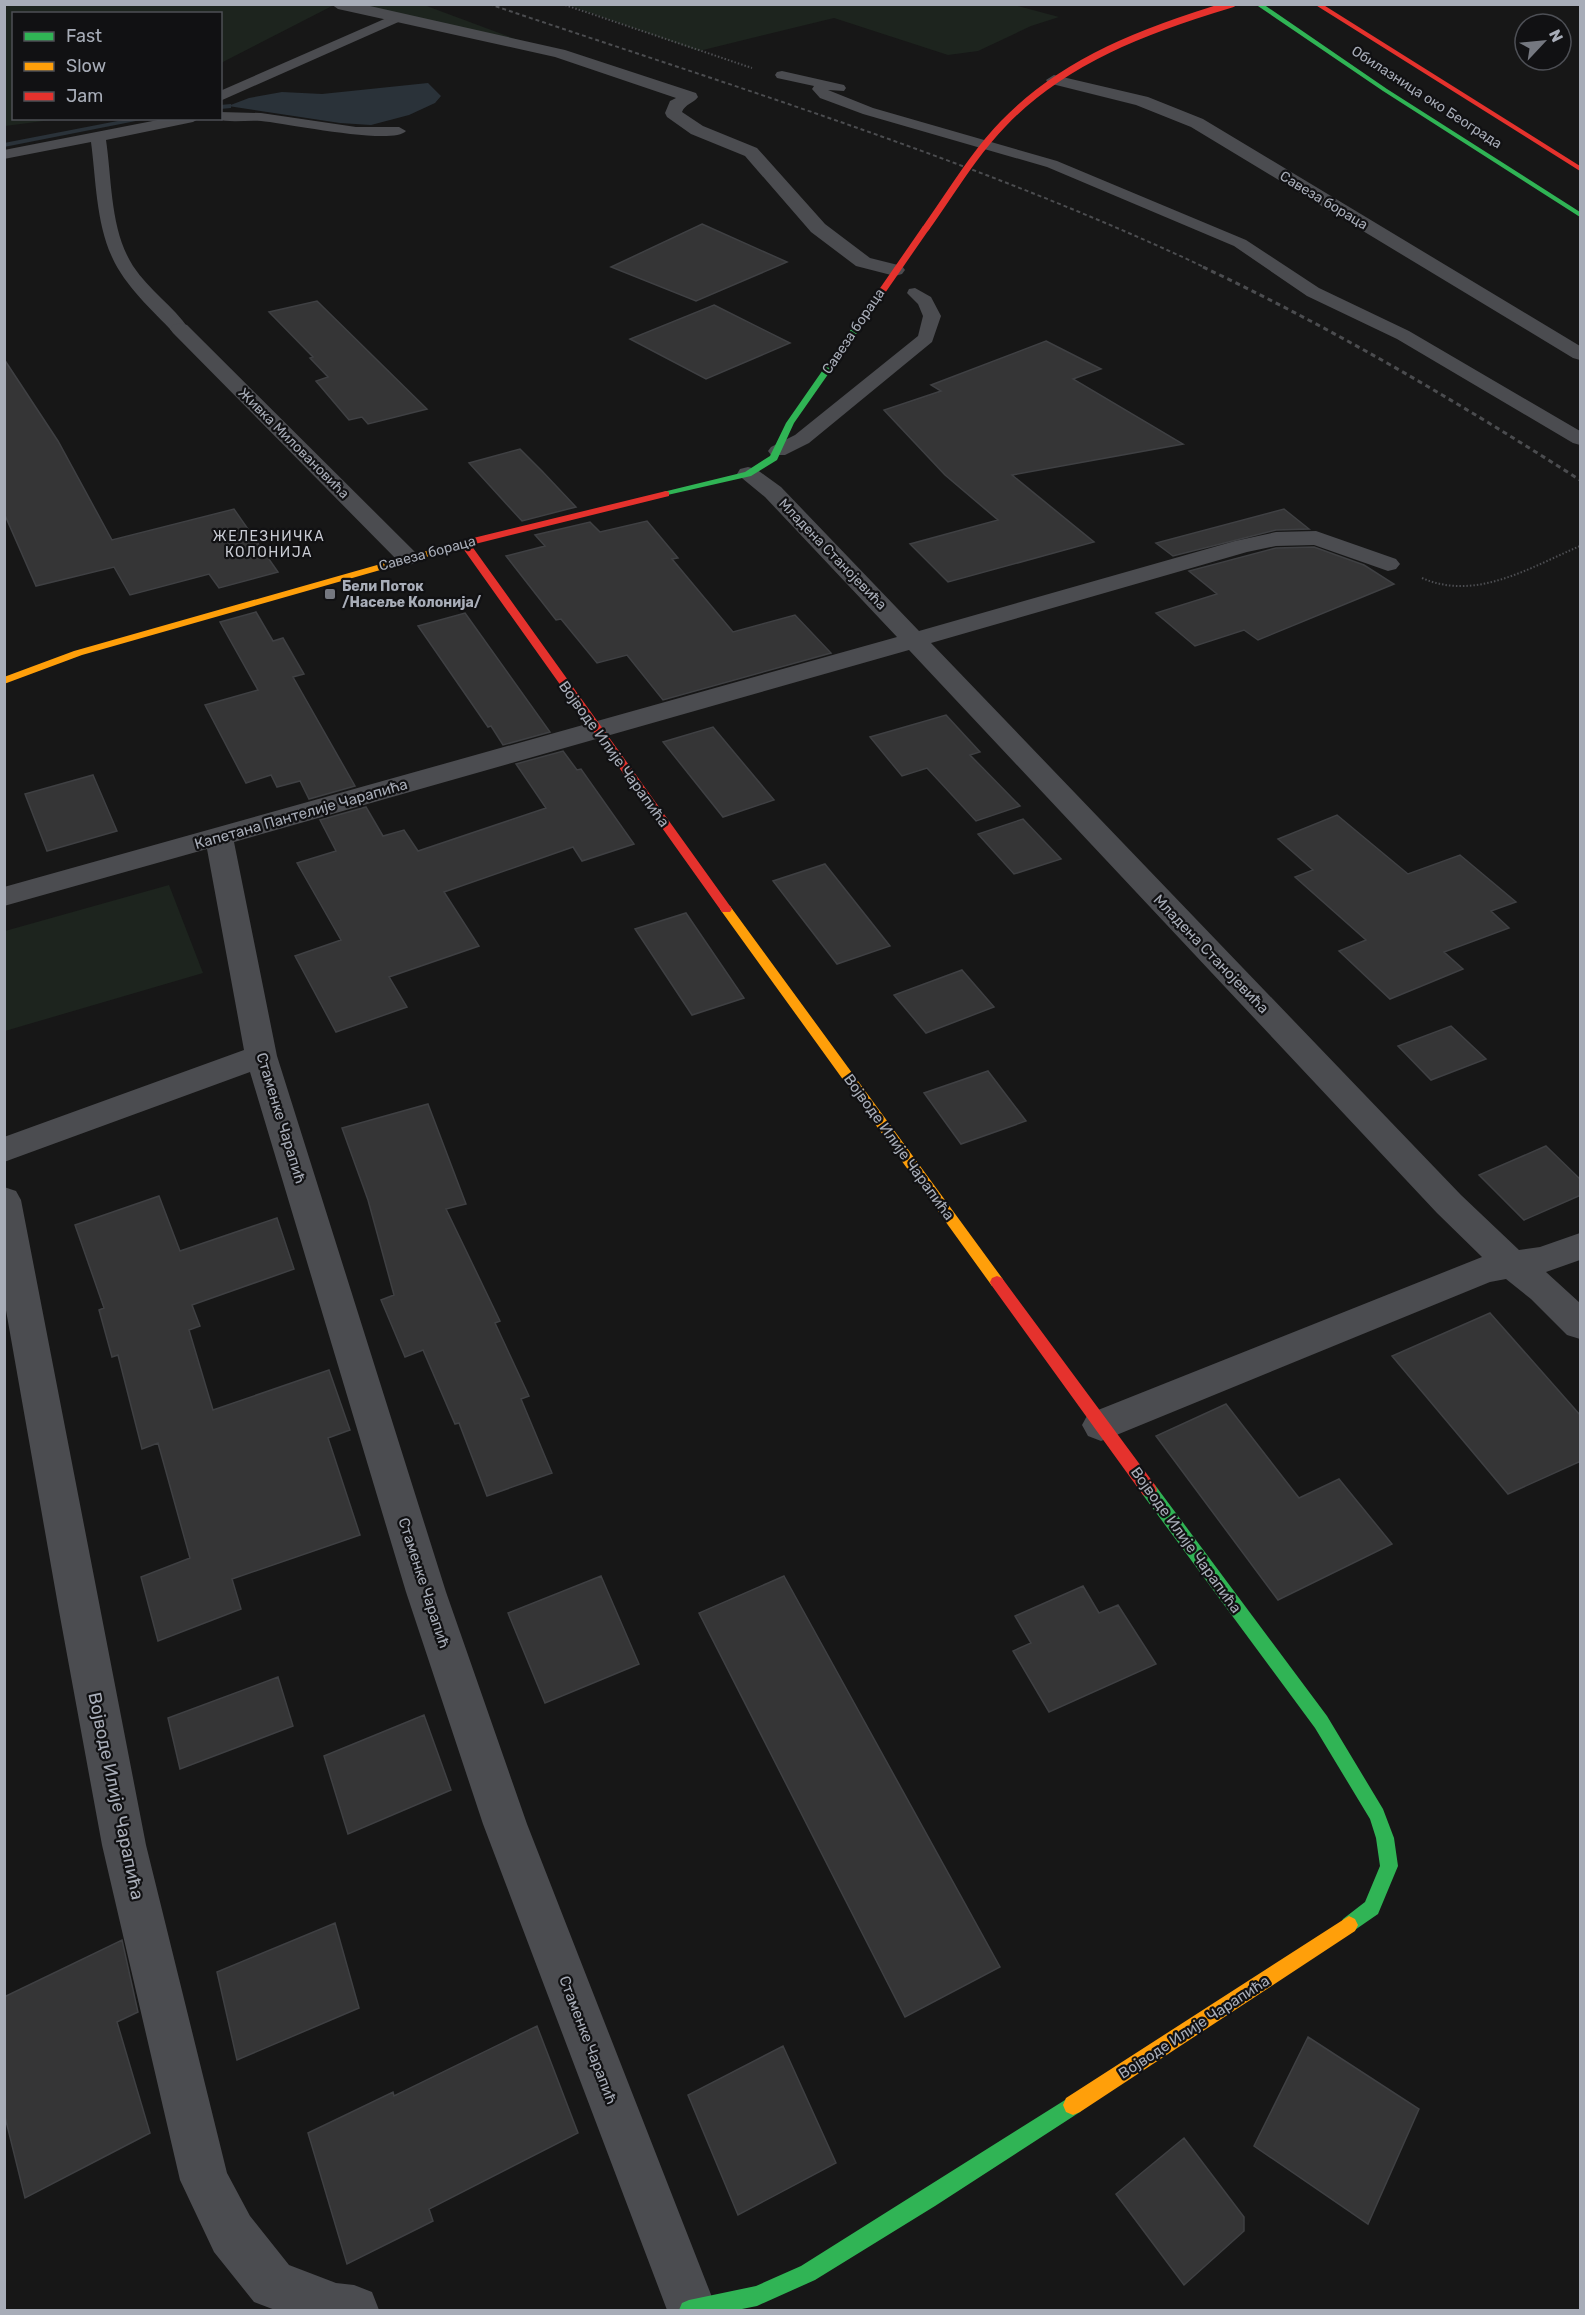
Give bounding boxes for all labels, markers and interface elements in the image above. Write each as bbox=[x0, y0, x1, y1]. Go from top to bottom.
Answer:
legend bbox=[12, 12, 222, 120]
north arrow bbox=[1513, 12, 1573, 72]
text: Fast bbox=[66, 25, 102, 47]
text: N bbox=[1545, 26, 1567, 45]
street label: Обилазница око Београда bbox=[1348, 42, 1505, 152]
text: Slow bbox=[66, 55, 106, 77]
text: Jam bbox=[66, 85, 103, 107]
street label: Савеза бораца bbox=[1277, 167, 1371, 233]
street label: Савеза бораца bbox=[818, 285, 888, 377]
street label: Живка Миловановића bbox=[235, 384, 353, 502]
street label: Младена Станојевића bbox=[775, 495, 890, 613]
district label: ЖЕЛЕЗНИЧКА КОЛОНИЈА bbox=[213, 528, 325, 561]
street label: Савеза бораца bbox=[377, 532, 477, 575]
place label: Бели Поток /Насеље Колонија/ bbox=[342, 578, 482, 611]
marker: Бели Поток /Насеље Колонија/ bbox=[323, 587, 337, 601]
street label: Војводе Илије Чарапића bbox=[555, 677, 673, 831]
street label: Капетана Пантелије Чарапића bbox=[192, 775, 410, 853]
street label: Младена Станојевића bbox=[1150, 891, 1272, 1017]
street label: Стаменке Чарапић bbox=[253, 1050, 309, 1186]
street label: Војводе Илије Чарапића bbox=[840, 1070, 958, 1224]
street label: Војводе Илије Чарапића bbox=[1127, 1463, 1245, 1617]
street label: Стаменке Чарапић bbox=[394, 1516, 454, 1650]
street label: Војводе Илије Чарапића bbox=[83, 1690, 149, 1902]
street label: Војводе Илије Чарапића bbox=[1115, 1971, 1273, 2083]
street label: Стаменке Чарапић bbox=[555, 1973, 621, 2107]

